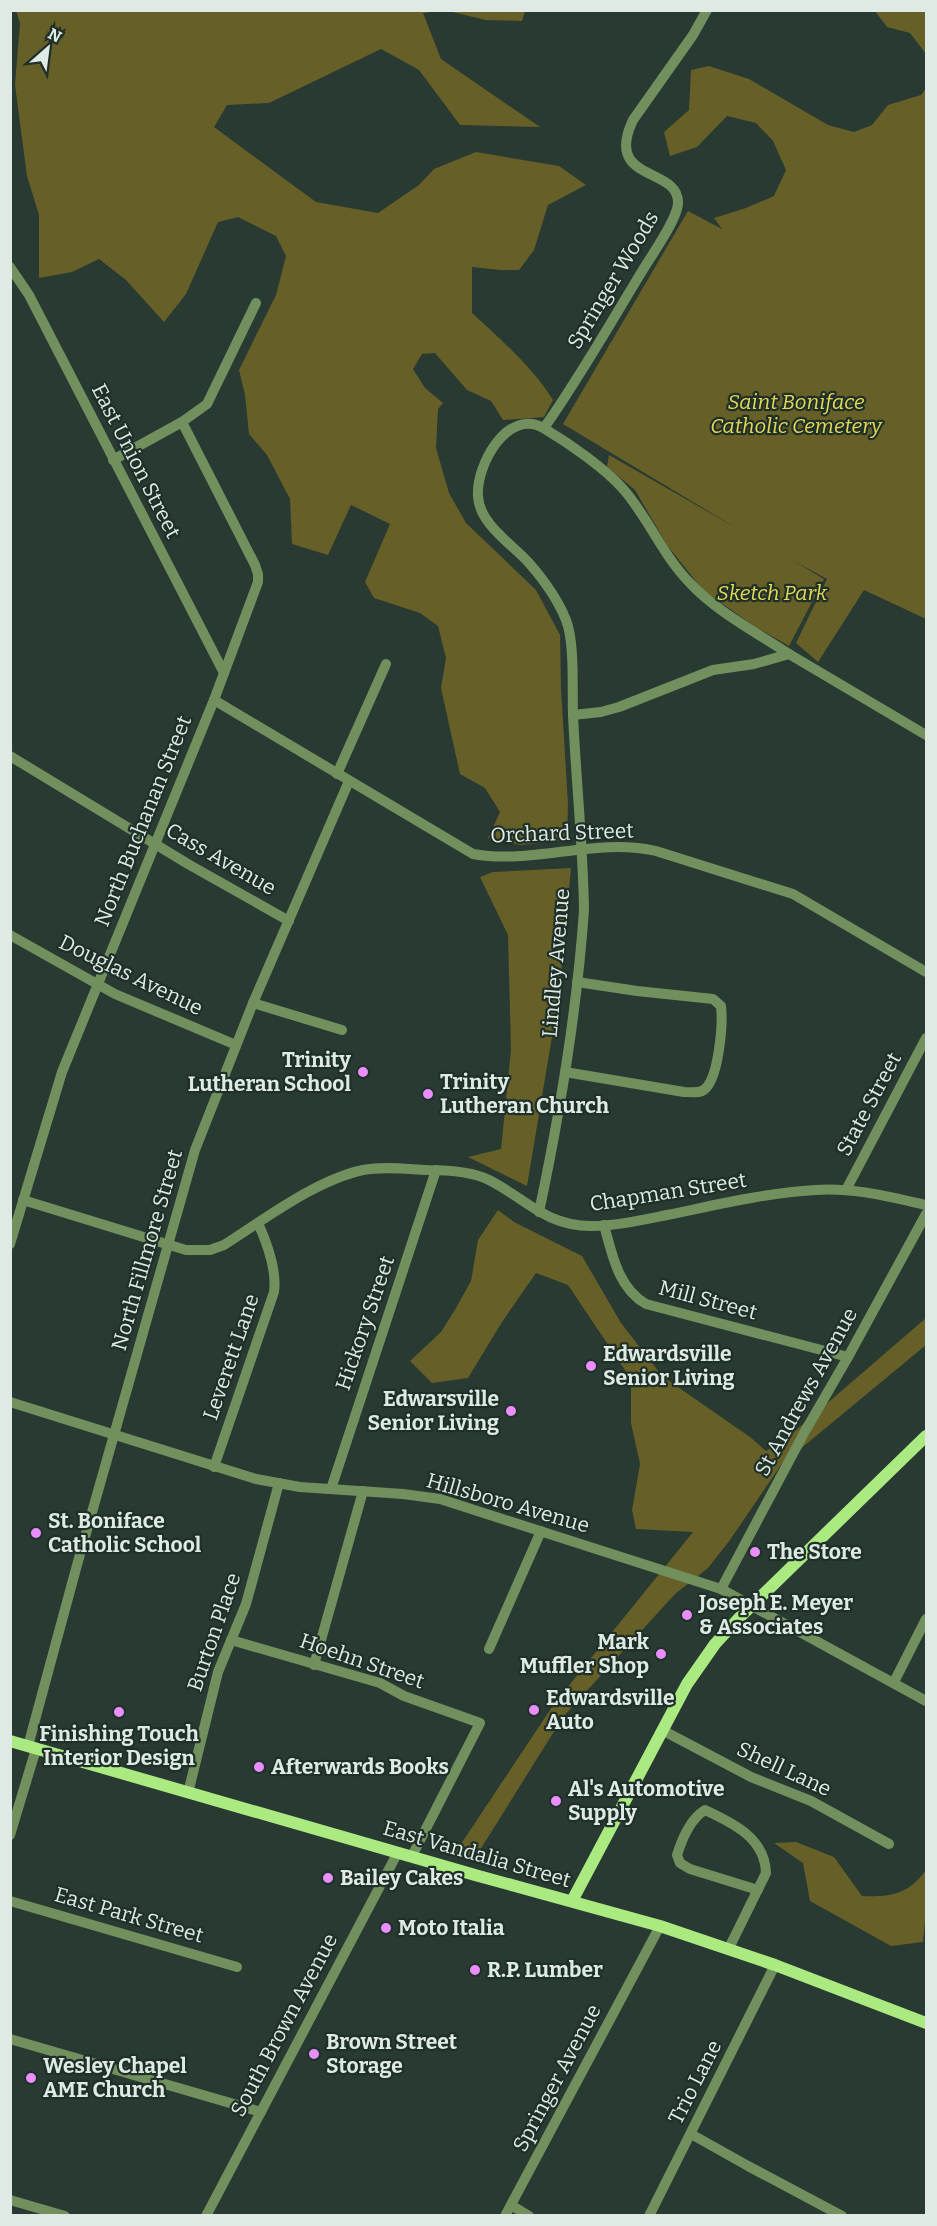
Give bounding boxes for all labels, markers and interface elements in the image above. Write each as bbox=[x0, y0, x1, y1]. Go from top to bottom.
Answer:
north arrow bbox=[18, 18, 78, 78]
text: N bbox=[45, 24, 65, 46]
street label: Springer Woods bbox=[562, 206, 664, 354]
street label: East Union Street bbox=[86, 379, 186, 543]
park label: Saint Boniface Catholic Cemetery bbox=[710, 389, 883, 439]
park label: Sketch Park bbox=[717, 580, 828, 606]
street label: North Buchanan Street bbox=[89, 711, 197, 930]
street label: Cass Avenue bbox=[161, 817, 281, 901]
street label: Orchard Street bbox=[490, 817, 635, 849]
street label: Lindley Avenue bbox=[537, 887, 575, 1039]
street label: Douglas Avenue bbox=[55, 929, 207, 1021]
place label: Trinity Lutheran School bbox=[188, 1047, 351, 1097]
street label: State Street bbox=[831, 1047, 907, 1160]
marker: Trinity Lutheran School bbox=[356, 1065, 370, 1079]
place label: Trinity Lutheran Church bbox=[440, 1069, 610, 1119]
marker: Trinity Lutheran Church bbox=[421, 1087, 435, 1101]
street label: North Fillmore Street bbox=[106, 1146, 188, 1354]
street label: Chapman Street bbox=[588, 1167, 749, 1217]
street label: Hickory Street bbox=[330, 1252, 400, 1394]
street label: Mill Street bbox=[656, 1274, 760, 1326]
street label: Leverett Lane bbox=[197, 1290, 265, 1424]
street label: St Andrews Avenue bbox=[749, 1303, 863, 1481]
place label: Edwardsville Senior Living bbox=[603, 1341, 734, 1391]
marker: Edwardsville Senior Living bbox=[584, 1359, 598, 1373]
place label: Edwarsville Senior Living bbox=[368, 1386, 499, 1436]
marker: Edwarsville Senior Living bbox=[504, 1404, 518, 1418]
street label: Hillsboro Avenue bbox=[424, 1467, 592, 1539]
place label: St. Boniface Catholic School bbox=[48, 1508, 202, 1558]
marker: St. Boniface Catholic School bbox=[29, 1526, 43, 1540]
place label: The Store bbox=[767, 1539, 862, 1565]
marker: The Store bbox=[748, 1545, 762, 1559]
street label: Burton Place bbox=[182, 1569, 246, 1695]
place label: Joseph E. Meyer & Associates bbox=[698, 1590, 853, 1640]
marker: Joseph E. Meyer & Associates bbox=[680, 1608, 694, 1622]
street label: Hoehn Street bbox=[296, 1628, 428, 1695]
place label: Mark Muffler Shop bbox=[520, 1629, 650, 1679]
marker: Mark Muffler Shop bbox=[654, 1647, 668, 1661]
place label: Edwardsville Auto bbox=[546, 1685, 675, 1735]
marker: Edwardsville Auto bbox=[527, 1703, 541, 1717]
marker: Finishing Touch Interior Design bbox=[112, 1705, 126, 1719]
place label: Finishing Touch Interior Design bbox=[39, 1721, 199, 1771]
street label: Shell Lane bbox=[733, 1736, 835, 1802]
place label: Afterwards Books bbox=[271, 1754, 449, 1780]
marker: Afterwards Books bbox=[252, 1760, 266, 1774]
place label: Al's Automotive Supply bbox=[568, 1776, 725, 1826]
marker: Al's Automotive Supply bbox=[549, 1794, 563, 1808]
street label: East Vandalia Street bbox=[380, 1815, 574, 1893]
place label: Bailey Cakes bbox=[340, 1865, 463, 1891]
marker: Bailey Cakes bbox=[321, 1871, 335, 1885]
street label: East Park Street bbox=[52, 1881, 207, 1949]
place label: Moto Italia bbox=[398, 1915, 505, 1941]
marker: Moto Italia bbox=[379, 1921, 393, 1935]
street label: South Brown Avenue bbox=[225, 1929, 343, 2121]
place label: R.P. Lumber bbox=[487, 1957, 603, 1983]
marker: R.P. Lumber bbox=[468, 1963, 482, 1977]
street label: Springer Avenue bbox=[507, 2000, 607, 2156]
place label: Brown Street Storage bbox=[326, 2029, 458, 2079]
street label: Trio Lane bbox=[663, 2036, 727, 2128]
marker: Brown Street Storage bbox=[307, 2047, 321, 2061]
place label: Wesley Chapel AME Church bbox=[43, 2053, 187, 2103]
marker: Wesley Chapel AME Church bbox=[24, 2071, 38, 2085]

